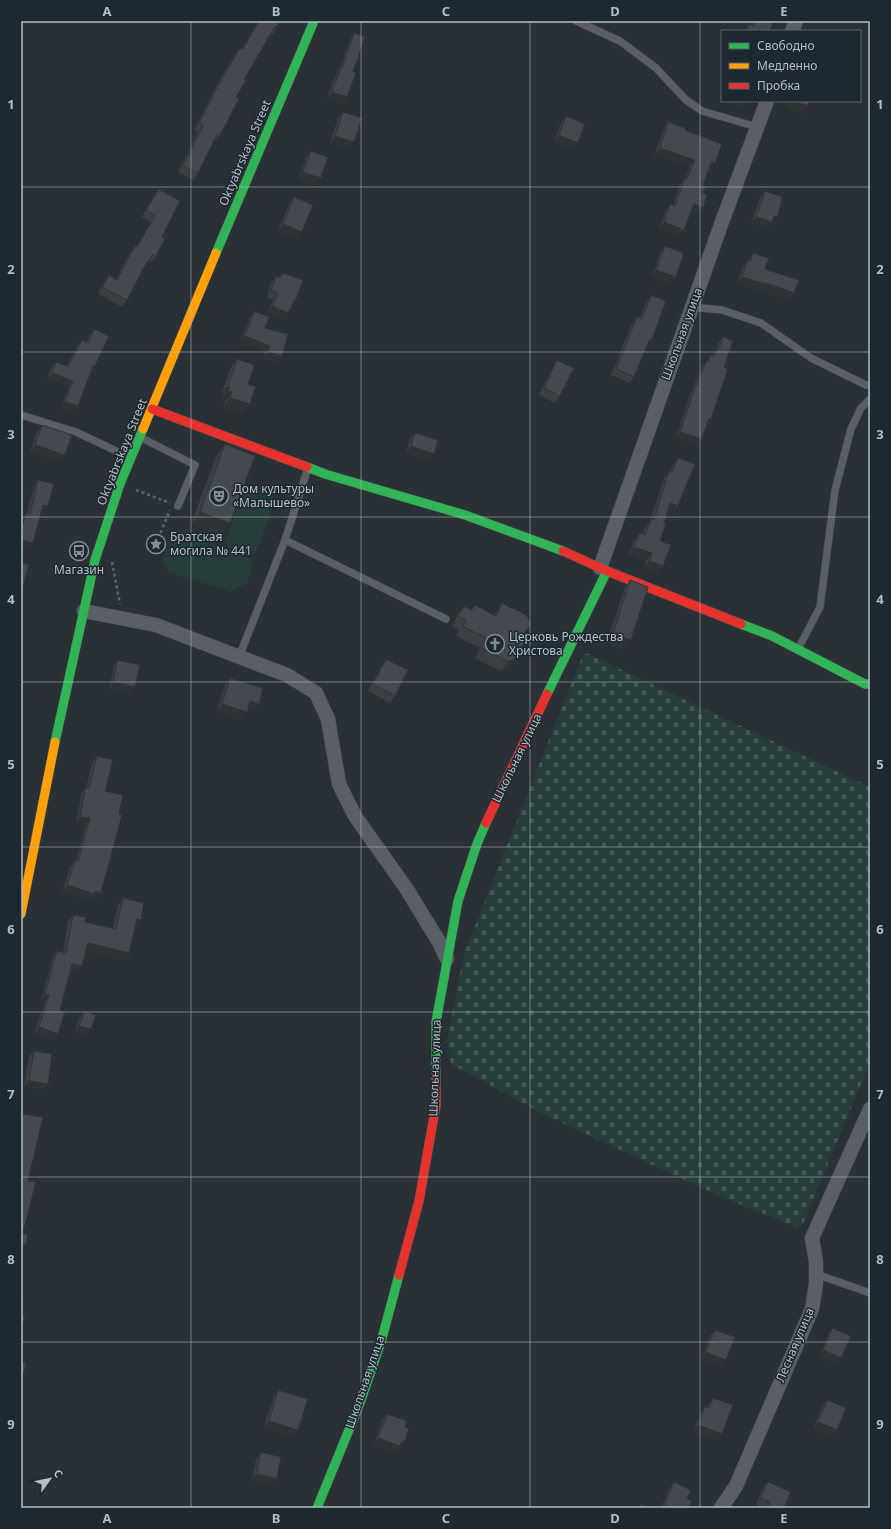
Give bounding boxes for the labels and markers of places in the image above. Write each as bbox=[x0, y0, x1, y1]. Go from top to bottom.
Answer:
place label: Дом культуры «Малышево» bbox=[233, 480, 314, 511]
theatre icon: Дом культуры «Малышево» bbox=[208, 485, 230, 507]
place label: Братская могила № 441 bbox=[170, 528, 252, 559]
place icon: Братская могила № 441 bbox=[145, 533, 167, 555]
bus stop icon: Магазин bbox=[68, 540, 90, 562]
place label: Магазин bbox=[54, 561, 104, 578]
place label: Церковь Рождества Христова bbox=[509, 628, 623, 659]
church icon: Церковь Рождества Христова bbox=[484, 633, 506, 655]

